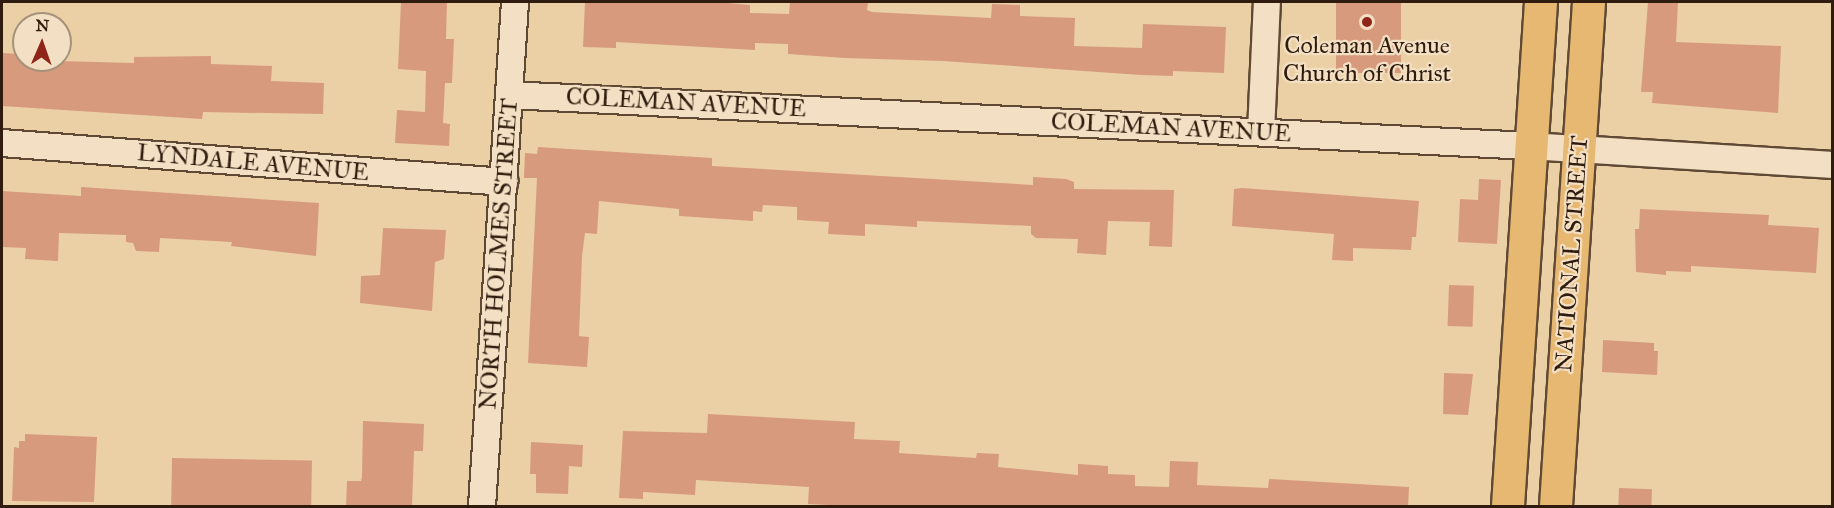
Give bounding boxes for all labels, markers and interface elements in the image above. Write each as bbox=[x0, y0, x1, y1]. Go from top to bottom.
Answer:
north arrow bbox=[12, 12, 72, 72]
marker: Coleman Avenue Church of Christ bbox=[1360, 15, 1374, 29]
text: N bbox=[35, 16, 50, 35]
place label: Coleman Avenue Church of Christ bbox=[1283, 32, 1451, 88]
street label: COLEMAN AVENUE bbox=[565, 82, 807, 124]
street label: NORTH HOLMES STREET bbox=[474, 97, 524, 411]
street label: COLEMAN AVENUE bbox=[1050, 107, 1292, 149]
street label: NATIONAL STREET bbox=[1549, 135, 1595, 373]
street label: LYNDALE AVENUE bbox=[136, 139, 370, 187]

